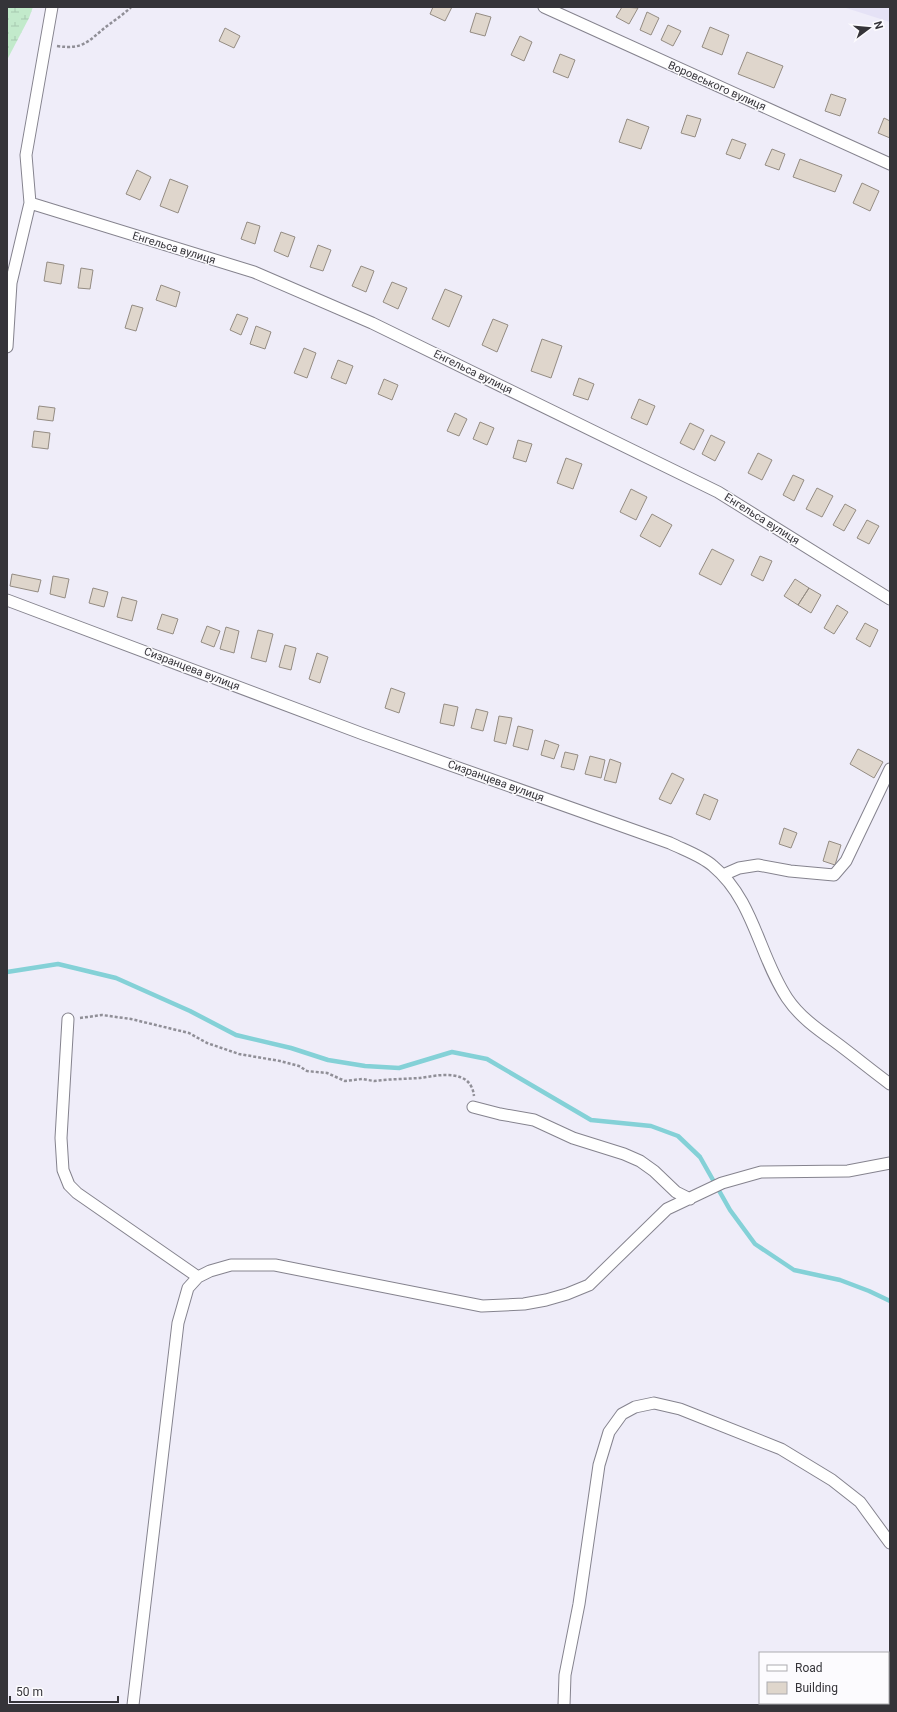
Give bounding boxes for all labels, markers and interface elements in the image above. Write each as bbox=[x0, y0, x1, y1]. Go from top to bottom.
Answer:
north arrow bbox=[849, 8, 889, 48]
text: N bbox=[871, 20, 886, 31]
street label: Воровського вулиця bbox=[666, 59, 768, 113]
street label: Енгельса вулиця bbox=[131, 229, 217, 267]
street label: Енгельса вулиця bbox=[431, 347, 515, 397]
street label: Енгельса вулиця bbox=[722, 491, 802, 547]
street label: Сизранцева вулиця bbox=[142, 645, 242, 693]
street label: Сизранцева вулиця bbox=[446, 758, 546, 804]
legend bbox=[759, 1652, 889, 1704]
text: Road bbox=[795, 1661, 823, 1675]
scale bar bbox=[10, 1678, 118, 1704]
text: Building bbox=[795, 1681, 838, 1695]
text: 50 m bbox=[16, 1685, 43, 1699]

